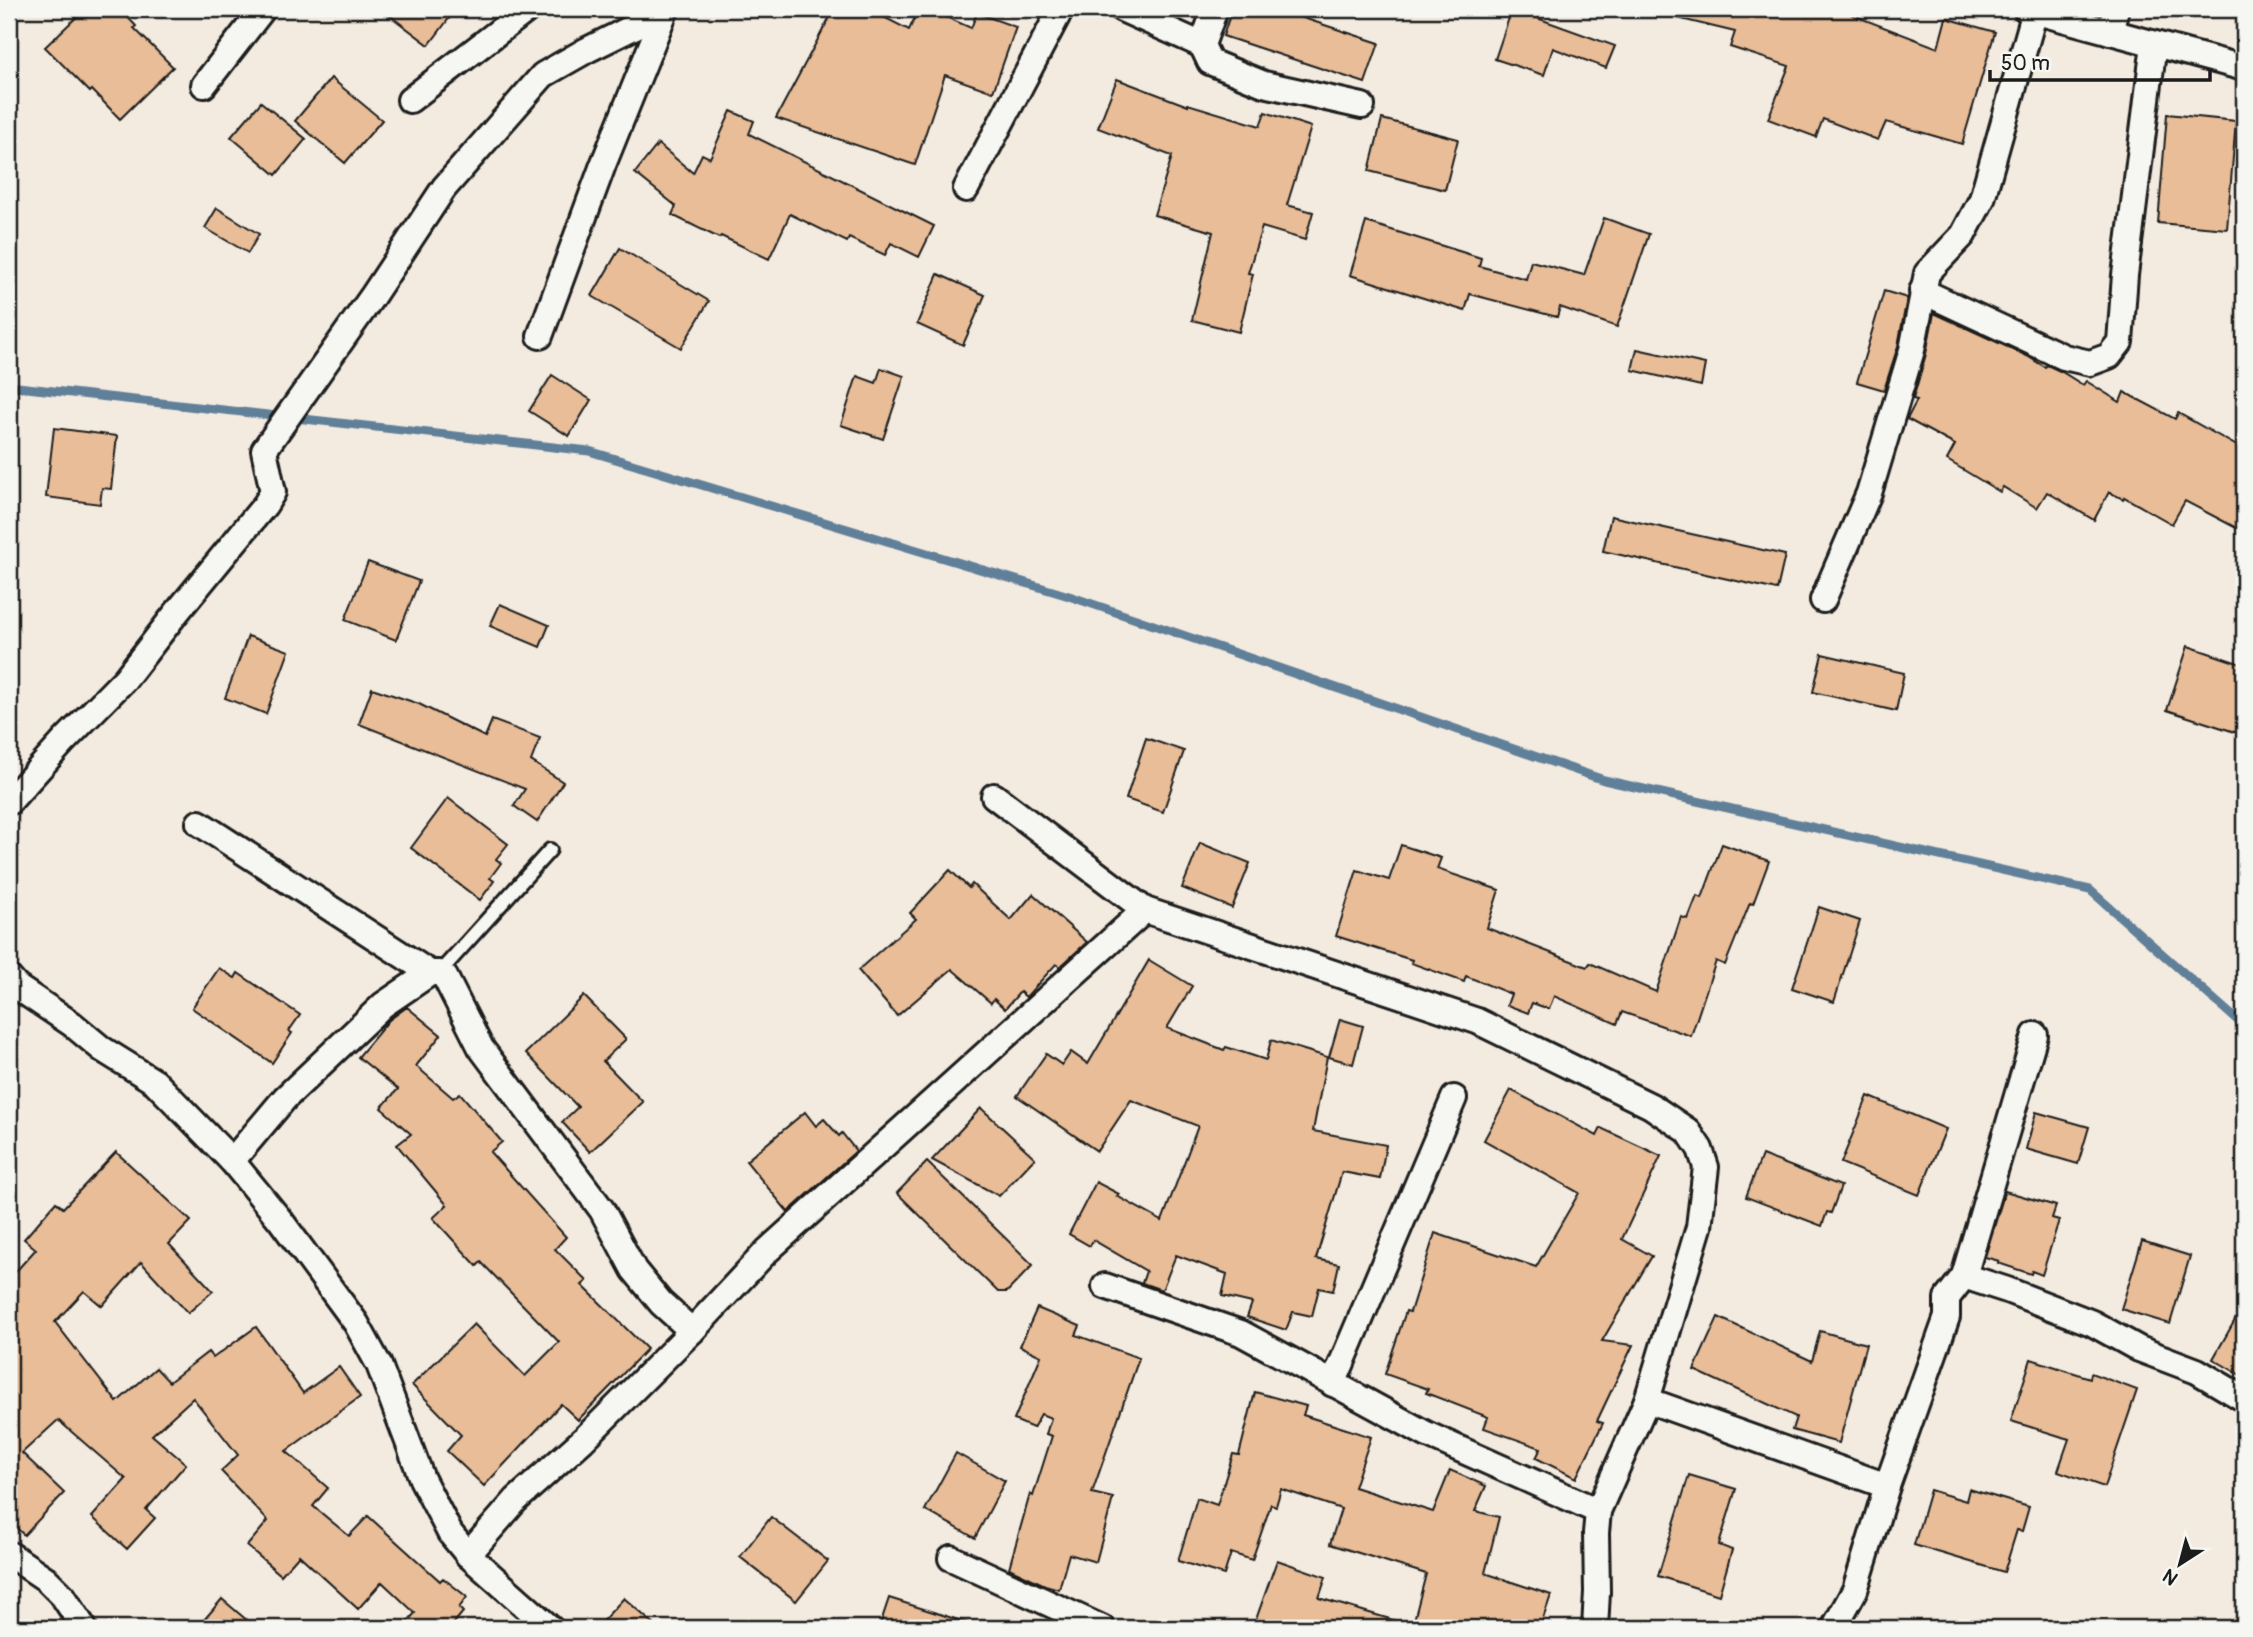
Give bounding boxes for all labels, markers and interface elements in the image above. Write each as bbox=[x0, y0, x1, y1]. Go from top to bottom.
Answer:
scale bar bbox=[1990, 38, 2211, 82]
text: 50 m bbox=[2001, 50, 2050, 77]
north arrow bbox=[2144, 1528, 2214, 1598]
text: N bbox=[2158, 1563, 2183, 1590]

